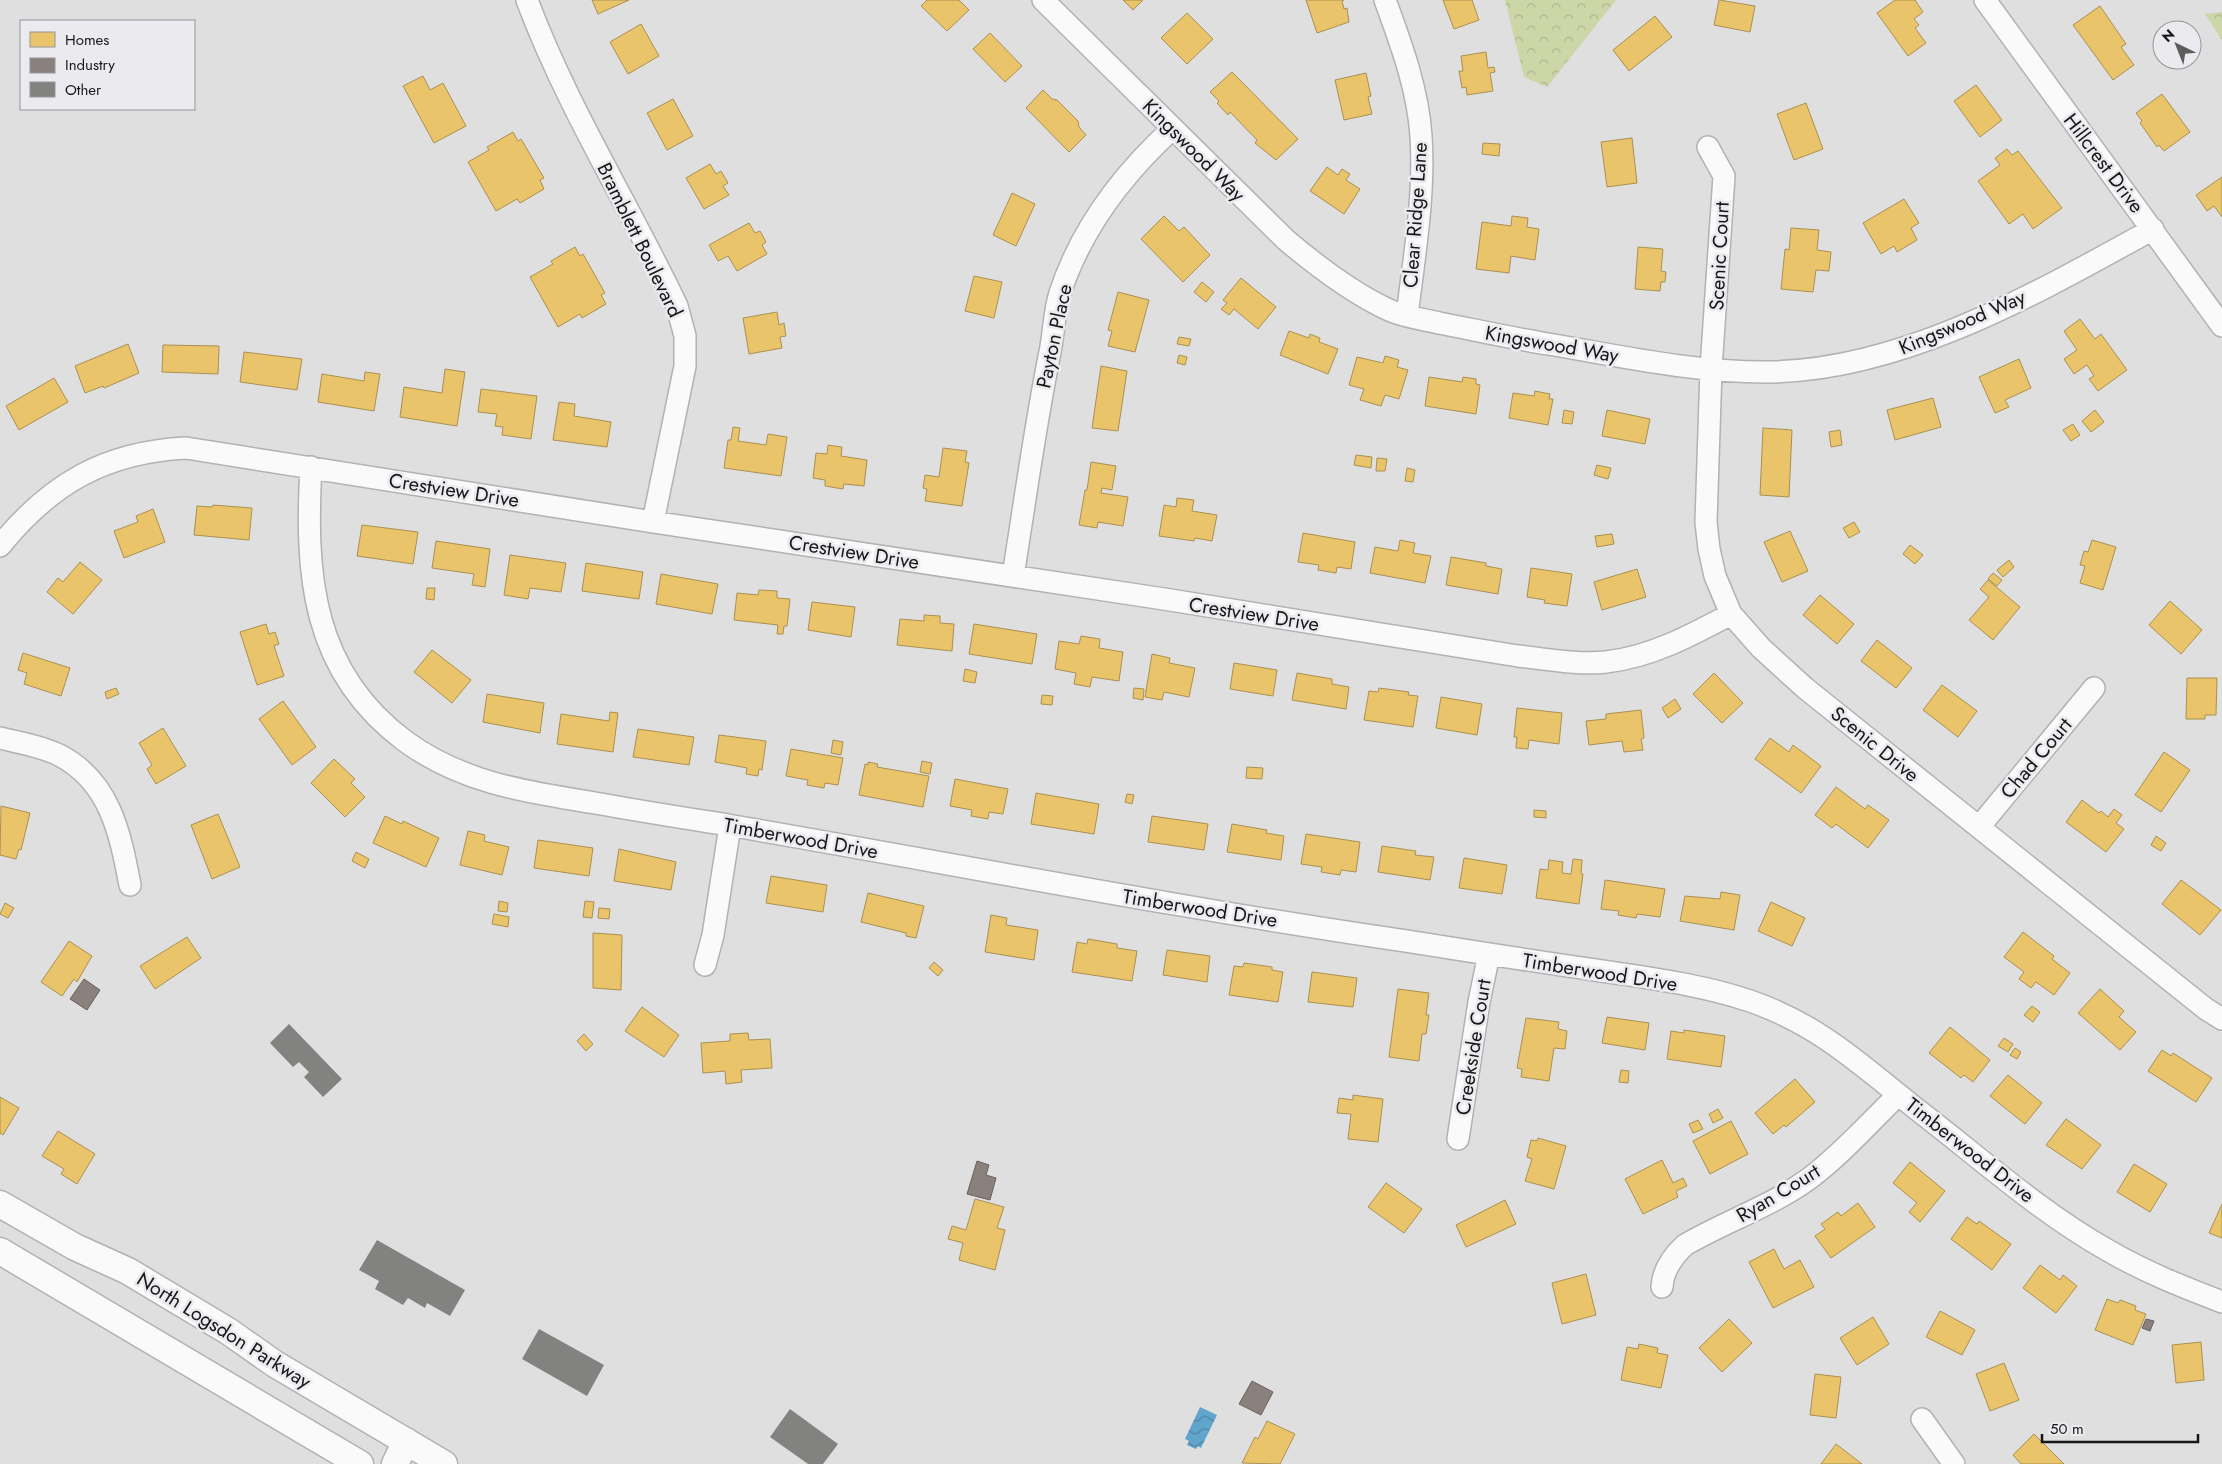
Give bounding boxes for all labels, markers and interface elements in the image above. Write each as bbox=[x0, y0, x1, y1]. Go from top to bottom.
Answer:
legend bbox=[20, 20, 195, 110]
north arrow bbox=[2152, 20, 2202, 70]
text: N bbox=[2157, 24, 2179, 47]
text: Homes bbox=[65, 29, 109, 51]
text: Industry bbox=[65, 54, 115, 76]
text: Other bbox=[65, 79, 102, 101]
street label: Kingswood Way bbox=[1136, 92, 1252, 208]
street label: Hillcrest Drive bbox=[2056, 107, 2151, 219]
street label: Clear Ridge Lane bbox=[1396, 141, 1435, 289]
street label: Bramblett Boulevard bbox=[589, 158, 690, 323]
street label: Scenic Court bbox=[1702, 201, 1737, 311]
street label: Payton Place bbox=[1029, 281, 1080, 391]
street label: Kingswood Way bbox=[1894, 283, 2030, 362]
street label: Kingswood Way bbox=[1483, 318, 1621, 371]
street label: Crestview Drive bbox=[387, 466, 521, 515]
street label: Crestview Drive bbox=[787, 528, 921, 577]
street label: Crestview Drive bbox=[1187, 590, 1321, 639]
street label: Scenic Drive bbox=[1824, 700, 1925, 789]
street label: Chad Court bbox=[1994, 711, 2079, 805]
street label: Timberwood Drive bbox=[721, 811, 880, 866]
street label: Timberwood Drive bbox=[1120, 882, 1279, 935]
street label: Timberwood Drive bbox=[1520, 946, 1679, 999]
street label: Creekside Court bbox=[1448, 977, 1499, 1117]
street label: Timberwood Drive bbox=[1899, 1091, 2040, 1210]
street label: Ryan Court bbox=[1731, 1157, 1826, 1230]
street label: North Logsdon Parkway bbox=[131, 1265, 317, 1396]
scale bar bbox=[2042, 1412, 2198, 1444]
text: 50 m bbox=[2050, 1418, 2084, 1440]

